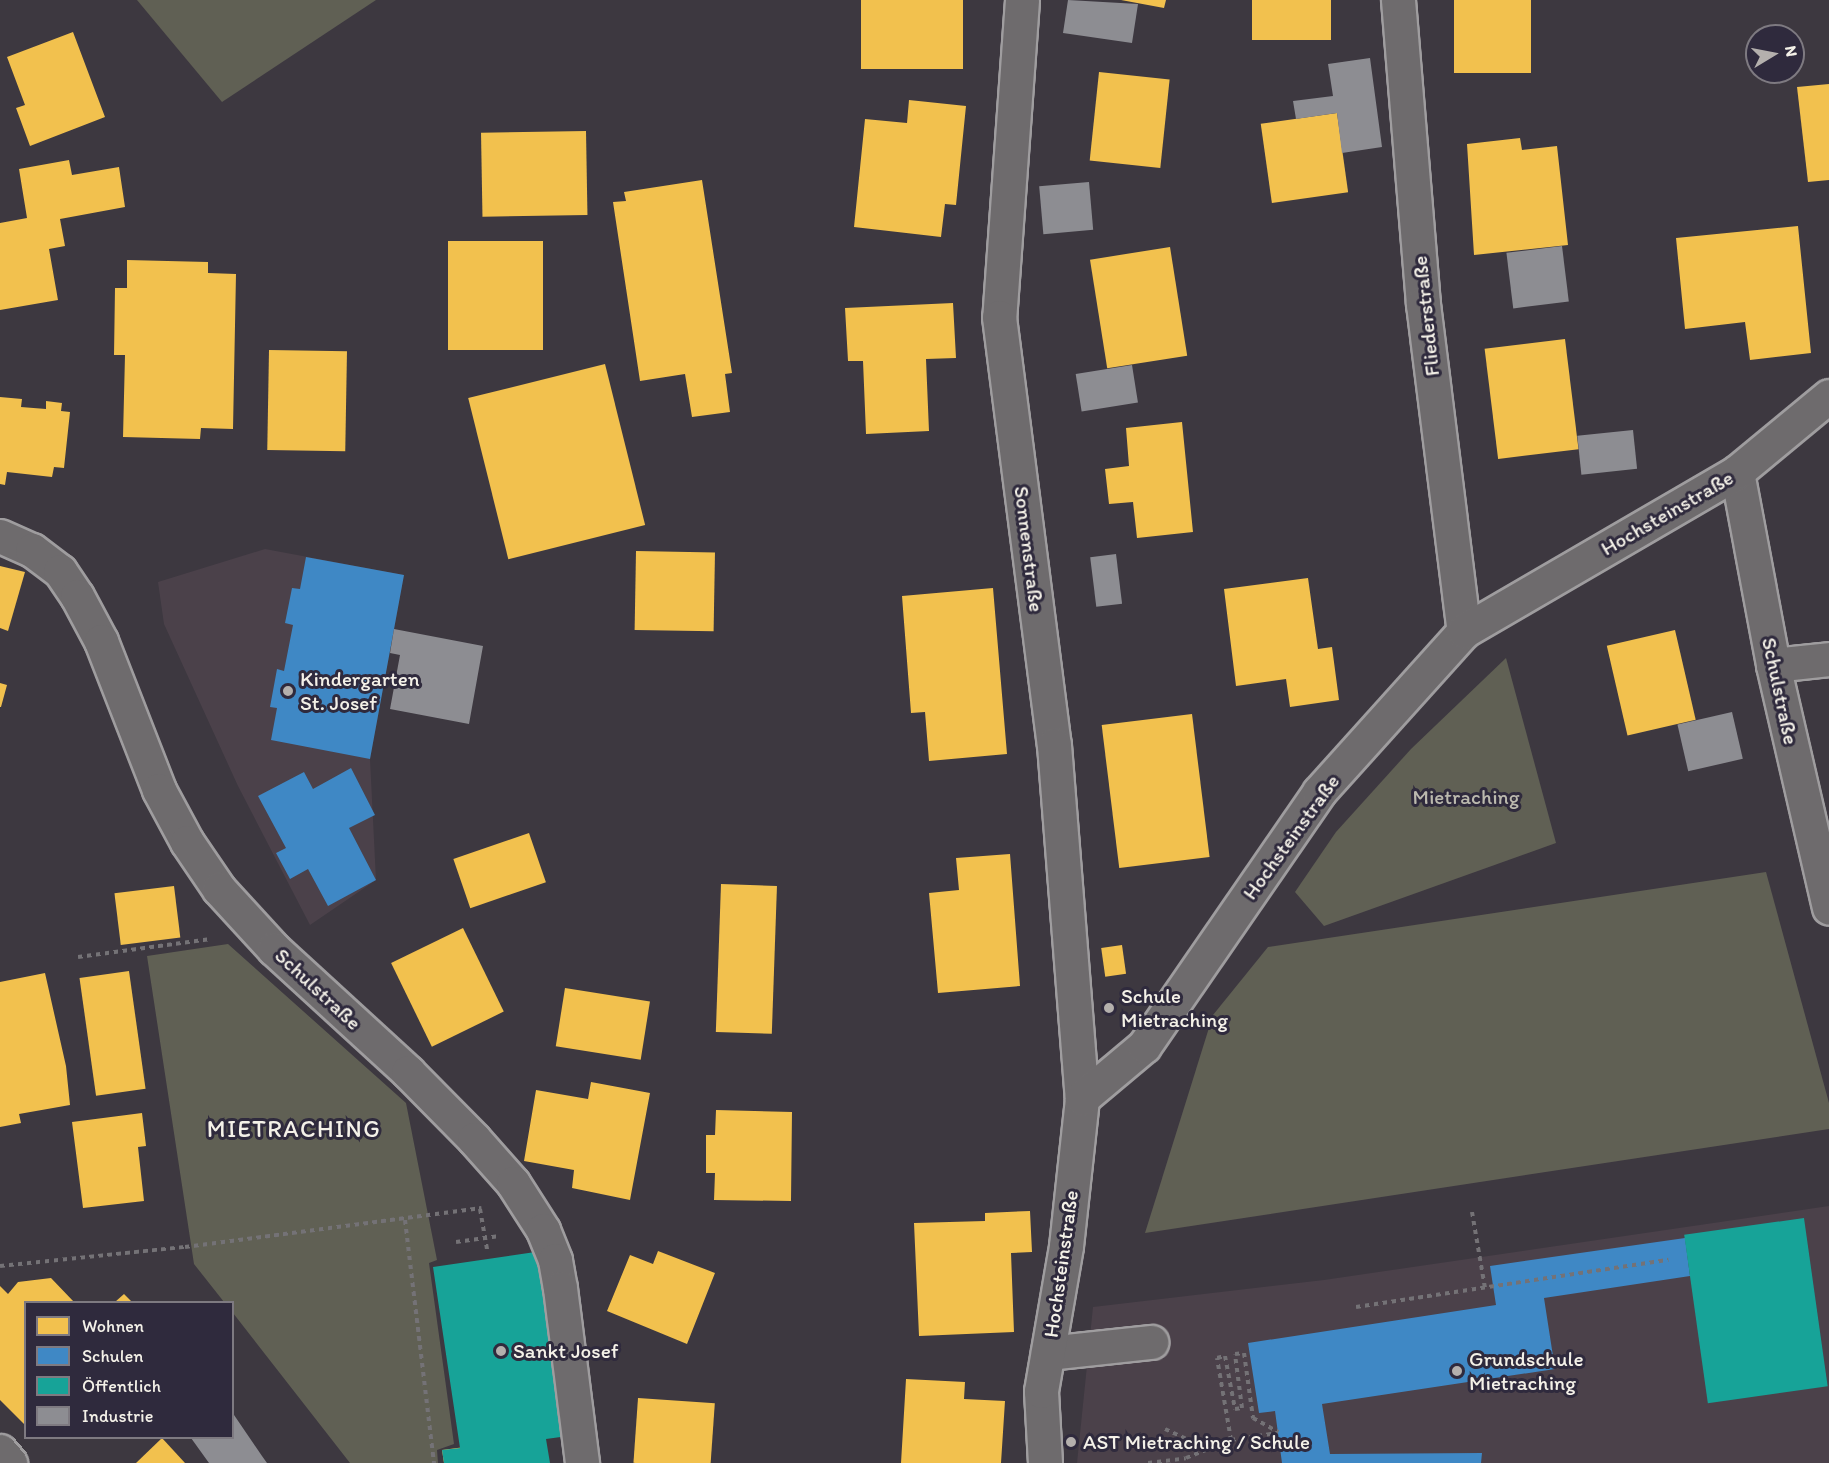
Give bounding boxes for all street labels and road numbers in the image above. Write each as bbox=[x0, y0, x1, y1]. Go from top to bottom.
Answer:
street label: Fliederstraße bbox=[1407, 254, 1445, 378]
street label: Hochsteinstraße bbox=[1596, 465, 1738, 561]
street label: Sonnenstraße bbox=[1009, 485, 1049, 613]
street label: Schulstraße bbox=[1756, 635, 1804, 747]
street label: Hochsteinstraße bbox=[1237, 769, 1345, 905]
street label: Schulstraße bbox=[270, 943, 366, 1035]
street label: Hochsteinstraße bbox=[1038, 1189, 1084, 1339]

